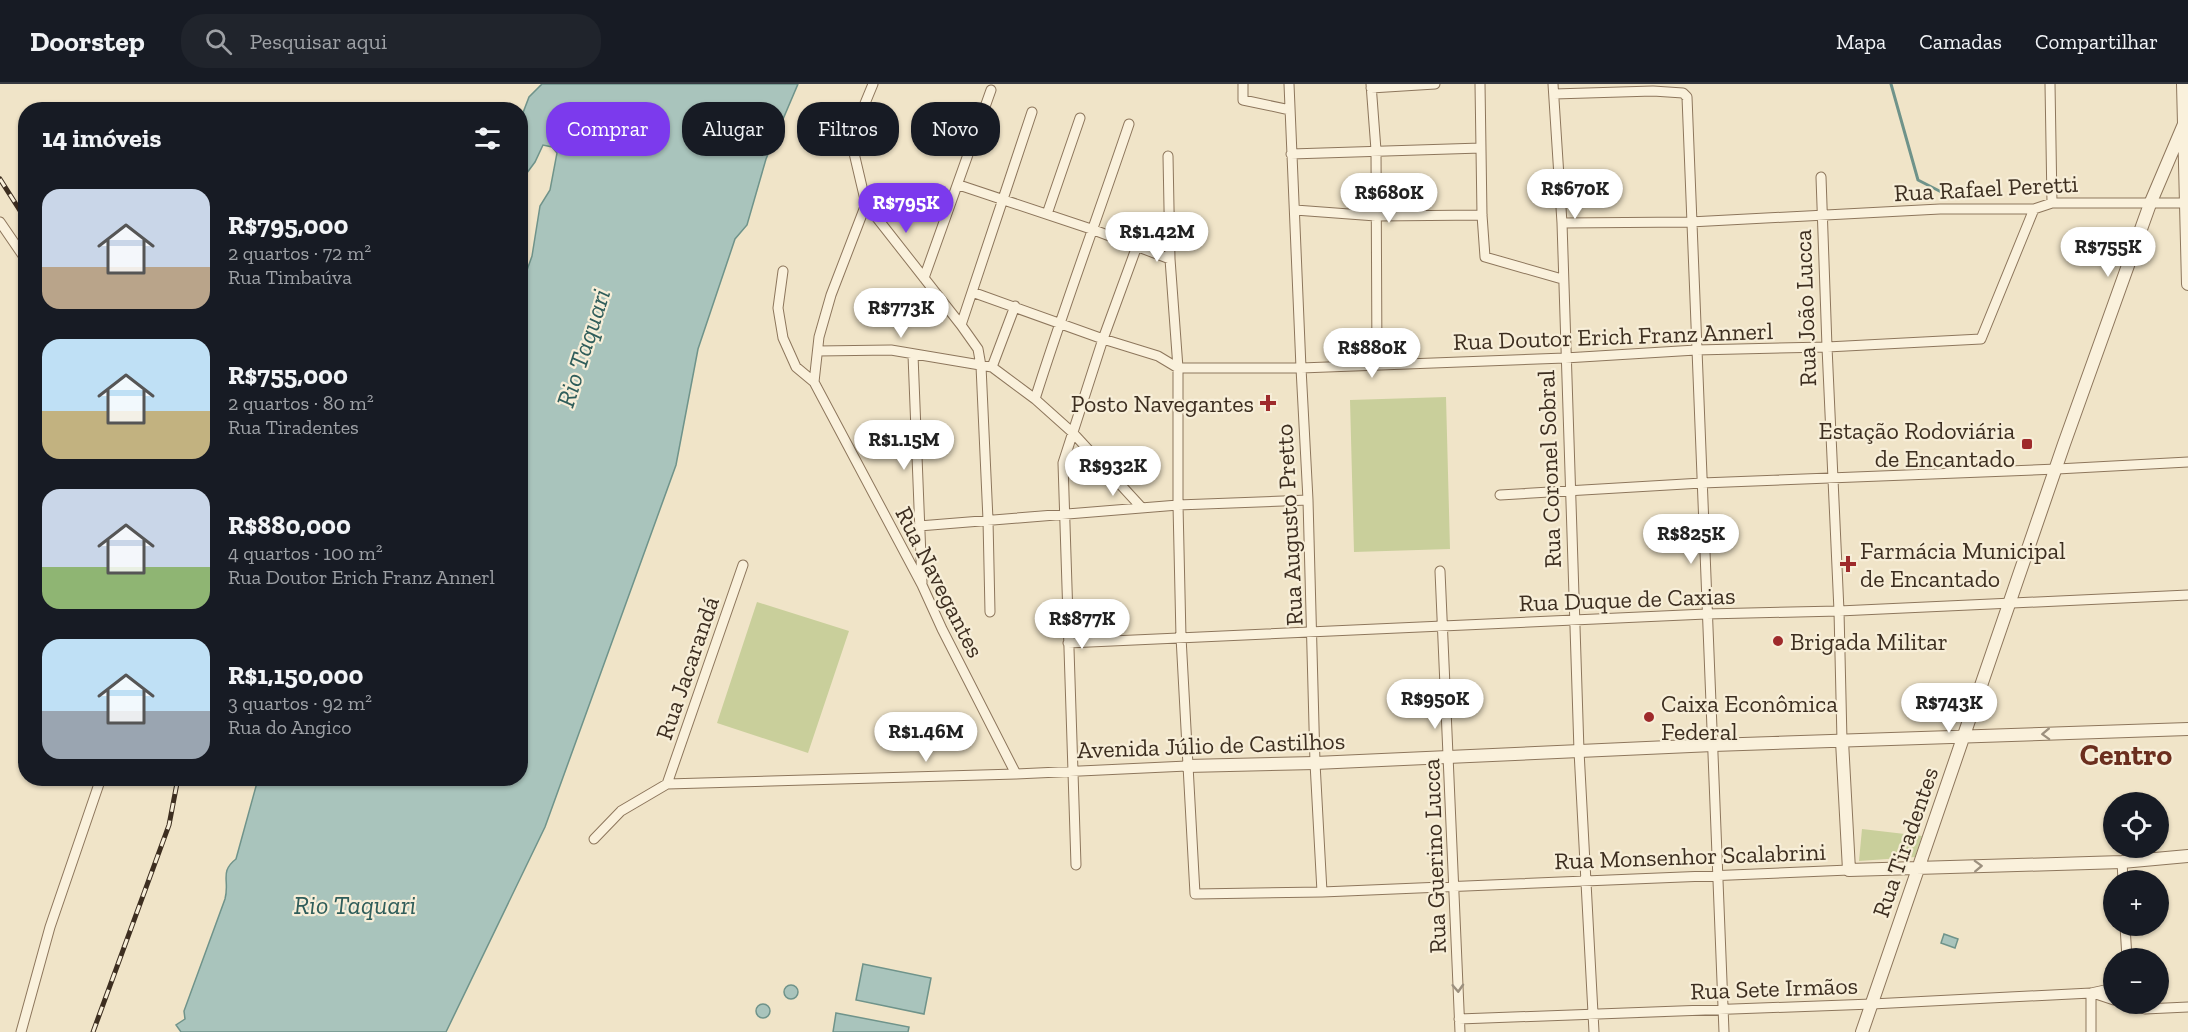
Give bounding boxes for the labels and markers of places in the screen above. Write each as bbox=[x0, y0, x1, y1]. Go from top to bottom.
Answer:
pin: R$670K bbox=[1526, 169, 1624, 220]
pin: R$680K bbox=[1340, 173, 1438, 224]
pin: R$795K bbox=[857, 183, 955, 234]
pin: R$1.42M bbox=[1102, 212, 1212, 263]
pin: R$755K bbox=[2059, 227, 2157, 278]
pin: R$773K bbox=[852, 288, 950, 339]
pin: R$880K bbox=[1323, 328, 1421, 379]
place label: Posto Navegantes bbox=[1071, 389, 1254, 418]
marker: Posto Navegantes bbox=[1259, 394, 1277, 412]
place label: Estação Rodoviária de Encantado bbox=[1819, 416, 2015, 473]
pin: R$1.15M bbox=[849, 420, 959, 471]
marker: Estação Rodoviária de Encantado bbox=[2020, 437, 2034, 451]
pin: R$932K bbox=[1064, 446, 1162, 497]
pin: R$825K bbox=[1642, 514, 1740, 565]
place label: Farmácia Municipal de Encantado bbox=[1860, 536, 2066, 593]
marker: Farmácia Municipal de Encantado bbox=[1841, 557, 1855, 571]
pin: R$877K bbox=[1033, 599, 1131, 650]
place label: Brigada Militar bbox=[1790, 627, 1948, 656]
marker: Brigada Militar bbox=[1771, 634, 1785, 648]
pin: R$950K bbox=[1386, 679, 1484, 730]
pin: R$743K bbox=[1900, 683, 1998, 734]
place label: Caixa Econômica Federal bbox=[1661, 689, 1838, 746]
marker: Caixa Econômica Federal bbox=[1642, 710, 1656, 724]
pin: R$1.46M bbox=[871, 712, 981, 763]

